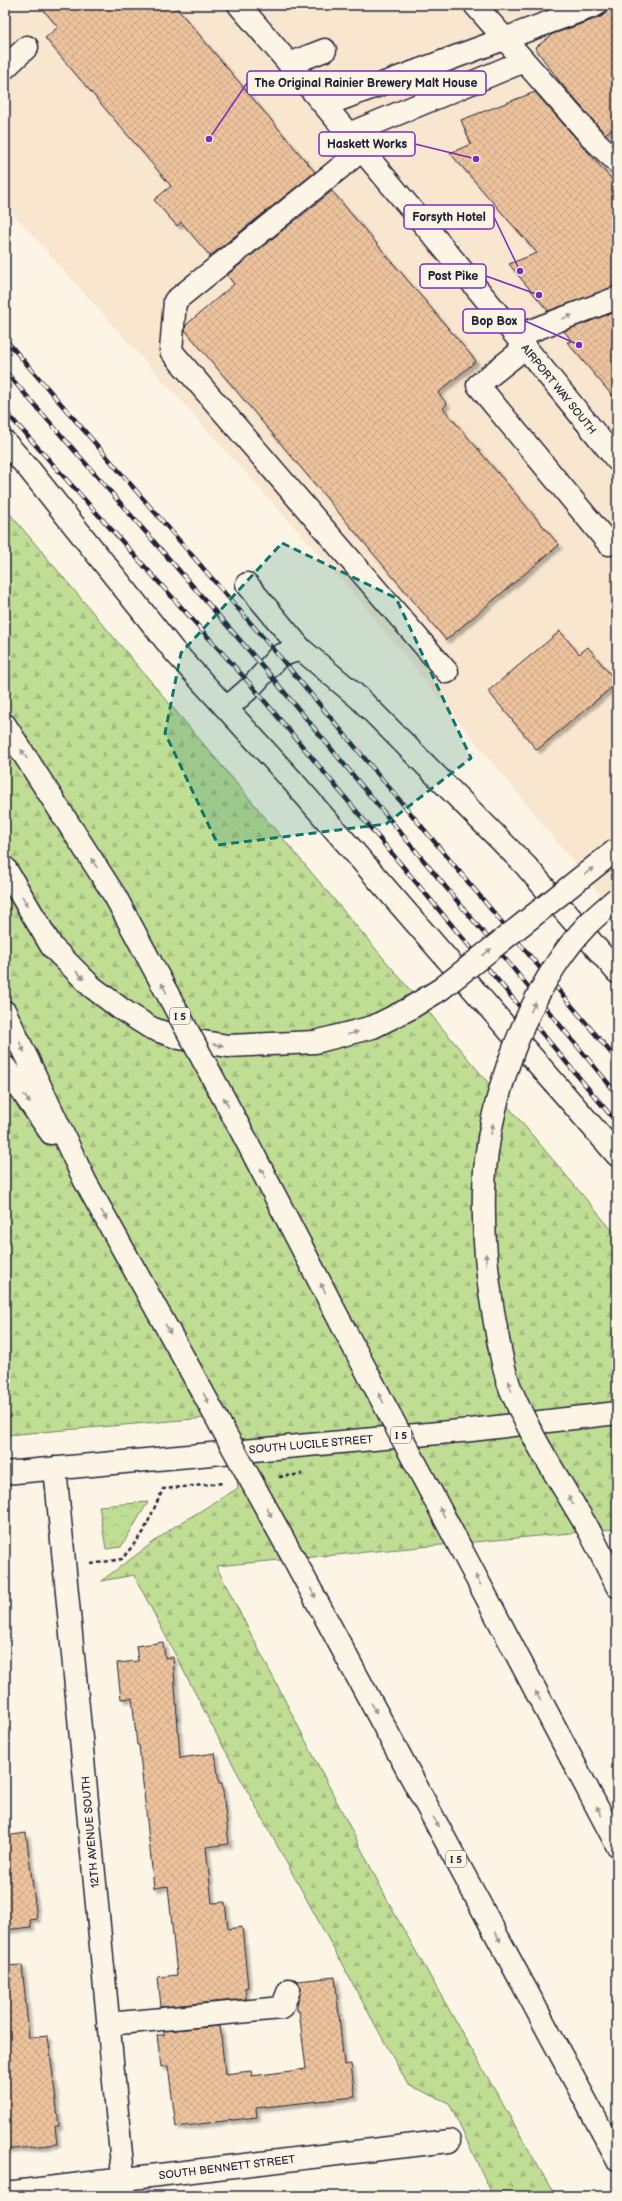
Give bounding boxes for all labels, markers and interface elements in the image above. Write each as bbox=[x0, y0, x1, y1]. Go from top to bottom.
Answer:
callout: The Original Rainier Brewery Malt House bbox=[247, 71, 486, 95]
text: The Original Rainier Brewery Malt House bbox=[255, 76, 478, 91]
callout: Haskett Works bbox=[319, 132, 415, 156]
text: Haskett Works bbox=[327, 137, 407, 152]
callout: Forsyth Hotel bbox=[404, 205, 494, 229]
text: Forsyth Hotel bbox=[412, 210, 486, 225]
callout: Post Pike bbox=[420, 264, 486, 288]
text: Post Pike bbox=[428, 269, 478, 284]
callout: Bop Box bbox=[463, 309, 525, 333]
text: Bop Box bbox=[471, 314, 518, 329]
one-way arrow bbox=[561, 314, 573, 320]
street label: AIRPORT WAY SOUTH bbox=[518, 342, 599, 437]
one-way arrow bbox=[20, 749, 28, 759]
one-way arrow bbox=[90, 858, 98, 869]
one-way arrow bbox=[583, 867, 594, 876]
one-way arrow bbox=[21, 896, 29, 906]
one-way arrow bbox=[482, 948, 493, 957]
one-way arrow bbox=[75, 970, 85, 980]
one-way arrow bbox=[161, 982, 168, 993]
one-way arrow bbox=[530, 1001, 536, 1012]
road number: I 5 bbox=[170, 1008, 190, 1024]
one-way arrow bbox=[347, 1030, 359, 1036]
one-way arrow bbox=[19, 1041, 25, 1052]
one-way arrow bbox=[212, 1042, 224, 1048]
one-way arrow bbox=[23, 1094, 31, 1104]
one-way arrow bbox=[223, 1096, 229, 1108]
one-way arrow bbox=[489, 1123, 495, 1135]
one-way arrow bbox=[260, 1167, 267, 1178]
one-way arrow bbox=[101, 1209, 108, 1221]
one-way arrow bbox=[483, 1252, 489, 1265]
one-way arrow bbox=[320, 1282, 327, 1294]
one-way arrow bbox=[164, 1323, 171, 1335]
one-way arrow bbox=[507, 1380, 513, 1392]
one-way arrow bbox=[203, 1392, 209, 1404]
one-way arrow bbox=[378, 1392, 384, 1403]
road number: I 5 bbox=[391, 1427, 411, 1443]
street label: SOUTH LUCILE STREET bbox=[248, 1433, 374, 1456]
one-way arrow bbox=[568, 1495, 575, 1506]
one-way arrow bbox=[265, 1506, 272, 1518]
one-way arrow bbox=[439, 1507, 445, 1518]
one-way arrow bbox=[475, 1575, 481, 1586]
one-way arrow bbox=[309, 1587, 316, 1599]
one-way arrow bbox=[535, 1690, 542, 1701]
one-way arrow bbox=[371, 1702, 378, 1714]
street label: 12TH AVENUE SOUTH bbox=[79, 1775, 102, 1888]
one-way arrow bbox=[596, 1805, 602, 1816]
one-way arrow bbox=[433, 1816, 439, 1828]
road number: I 5 bbox=[446, 1851, 466, 1867]
one-way arrow bbox=[494, 1931, 501, 1943]
street label: SOUTH BENNETT STREET bbox=[158, 2153, 296, 2182]

